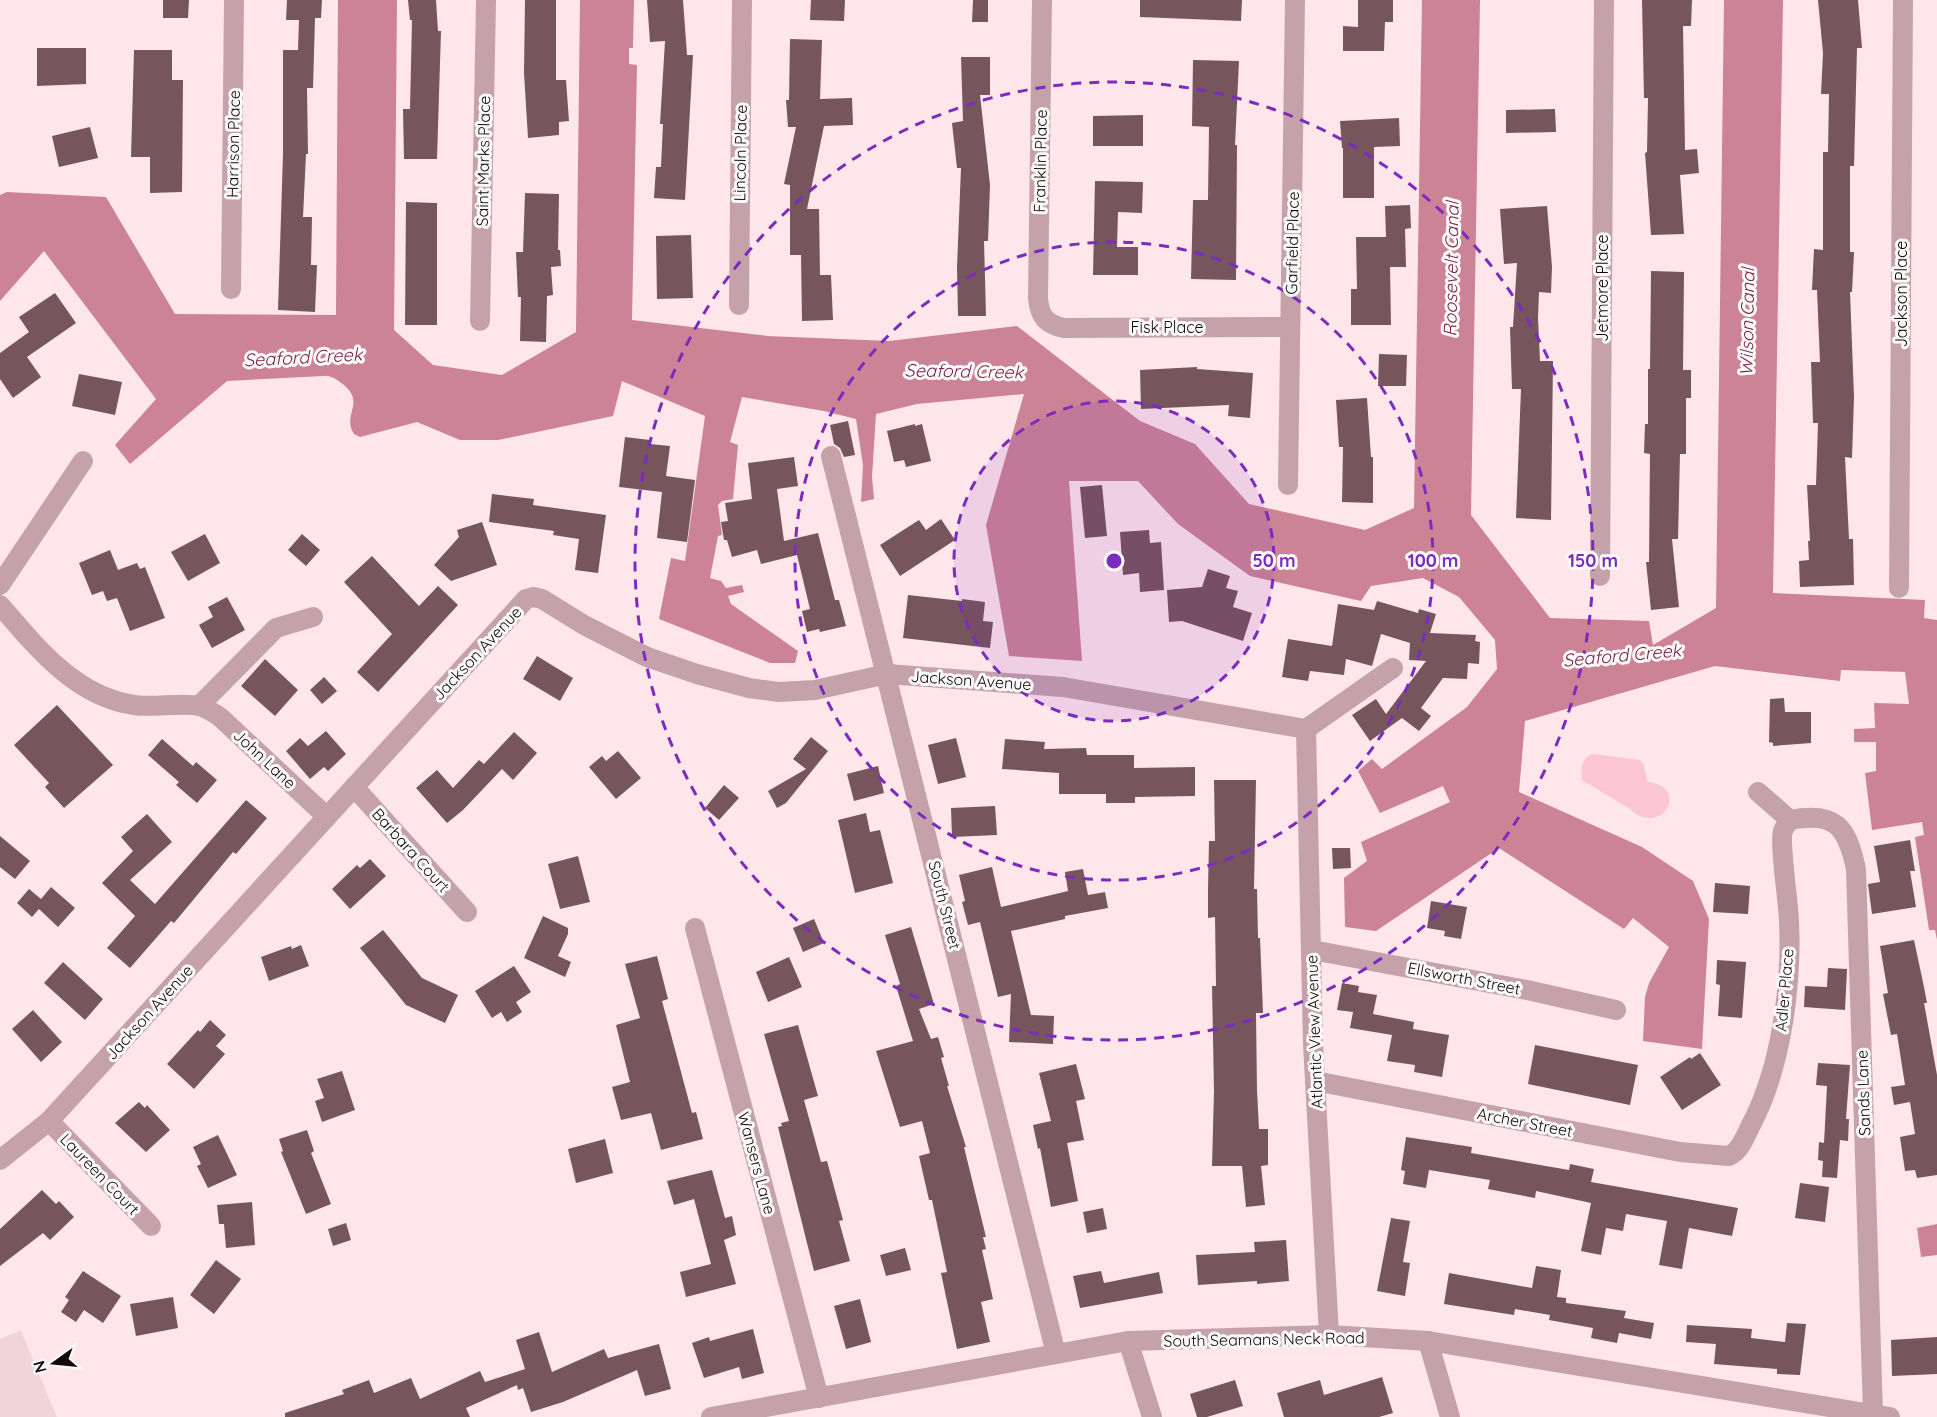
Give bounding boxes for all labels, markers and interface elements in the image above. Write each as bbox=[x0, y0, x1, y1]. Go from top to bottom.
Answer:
street label: Harrison Place bbox=[222, 90, 244, 198]
street label: Saint Marks Place bbox=[472, 95, 494, 227]
street label: Lincoln Place bbox=[729, 104, 751, 202]
street label: Franklin Place bbox=[1029, 109, 1051, 213]
street label: Garfield Place bbox=[1281, 191, 1303, 295]
water label: Roosevelt Canal bbox=[1438, 199, 1464, 337]
street label: Jetmore Place bbox=[1592, 234, 1612, 342]
street label: Jackson Place bbox=[1891, 241, 1911, 347]
water label: Wilson Canal bbox=[1735, 266, 1759, 376]
street label: Fisk Place bbox=[1130, 317, 1204, 337]
water label: Seaford Creek bbox=[243, 342, 364, 372]
water label: Seaford Creek bbox=[905, 358, 1025, 384]
text: 50 m bbox=[1252, 549, 1296, 572]
text: 100 m bbox=[1408, 549, 1458, 572]
text: 150 m bbox=[1568, 549, 1618, 572]
centre of rings bbox=[1104, 551, 1124, 571]
street label: Jackson Avenue bbox=[428, 602, 526, 704]
water label: Seaford Creek bbox=[1562, 638, 1683, 672]
street label: Jackson Avenue bbox=[910, 666, 1032, 694]
street label: John Lane bbox=[230, 725, 300, 793]
street label: Barbara Court bbox=[368, 804, 454, 896]
street label: South Street bbox=[924, 859, 966, 951]
street label: Adler Place bbox=[1770, 948, 1798, 1032]
street label: Atlantic View Avenue bbox=[1301, 955, 1327, 1109]
street label: Ellsworth Street bbox=[1406, 957, 1522, 999]
street label: Jackson Avenue bbox=[101, 960, 197, 1064]
street label: Sands Lane bbox=[1852, 1050, 1874, 1136]
street label: Archer Street bbox=[1476, 1103, 1574, 1141]
street label: Wansers Lane bbox=[734, 1110, 780, 1216]
street label: Laureen Court bbox=[56, 1129, 144, 1219]
street label: South Seamans Neck Road bbox=[1163, 1327, 1365, 1351]
north arrow bbox=[24, 1333, 84, 1393]
text: N bbox=[28, 1359, 51, 1375]

